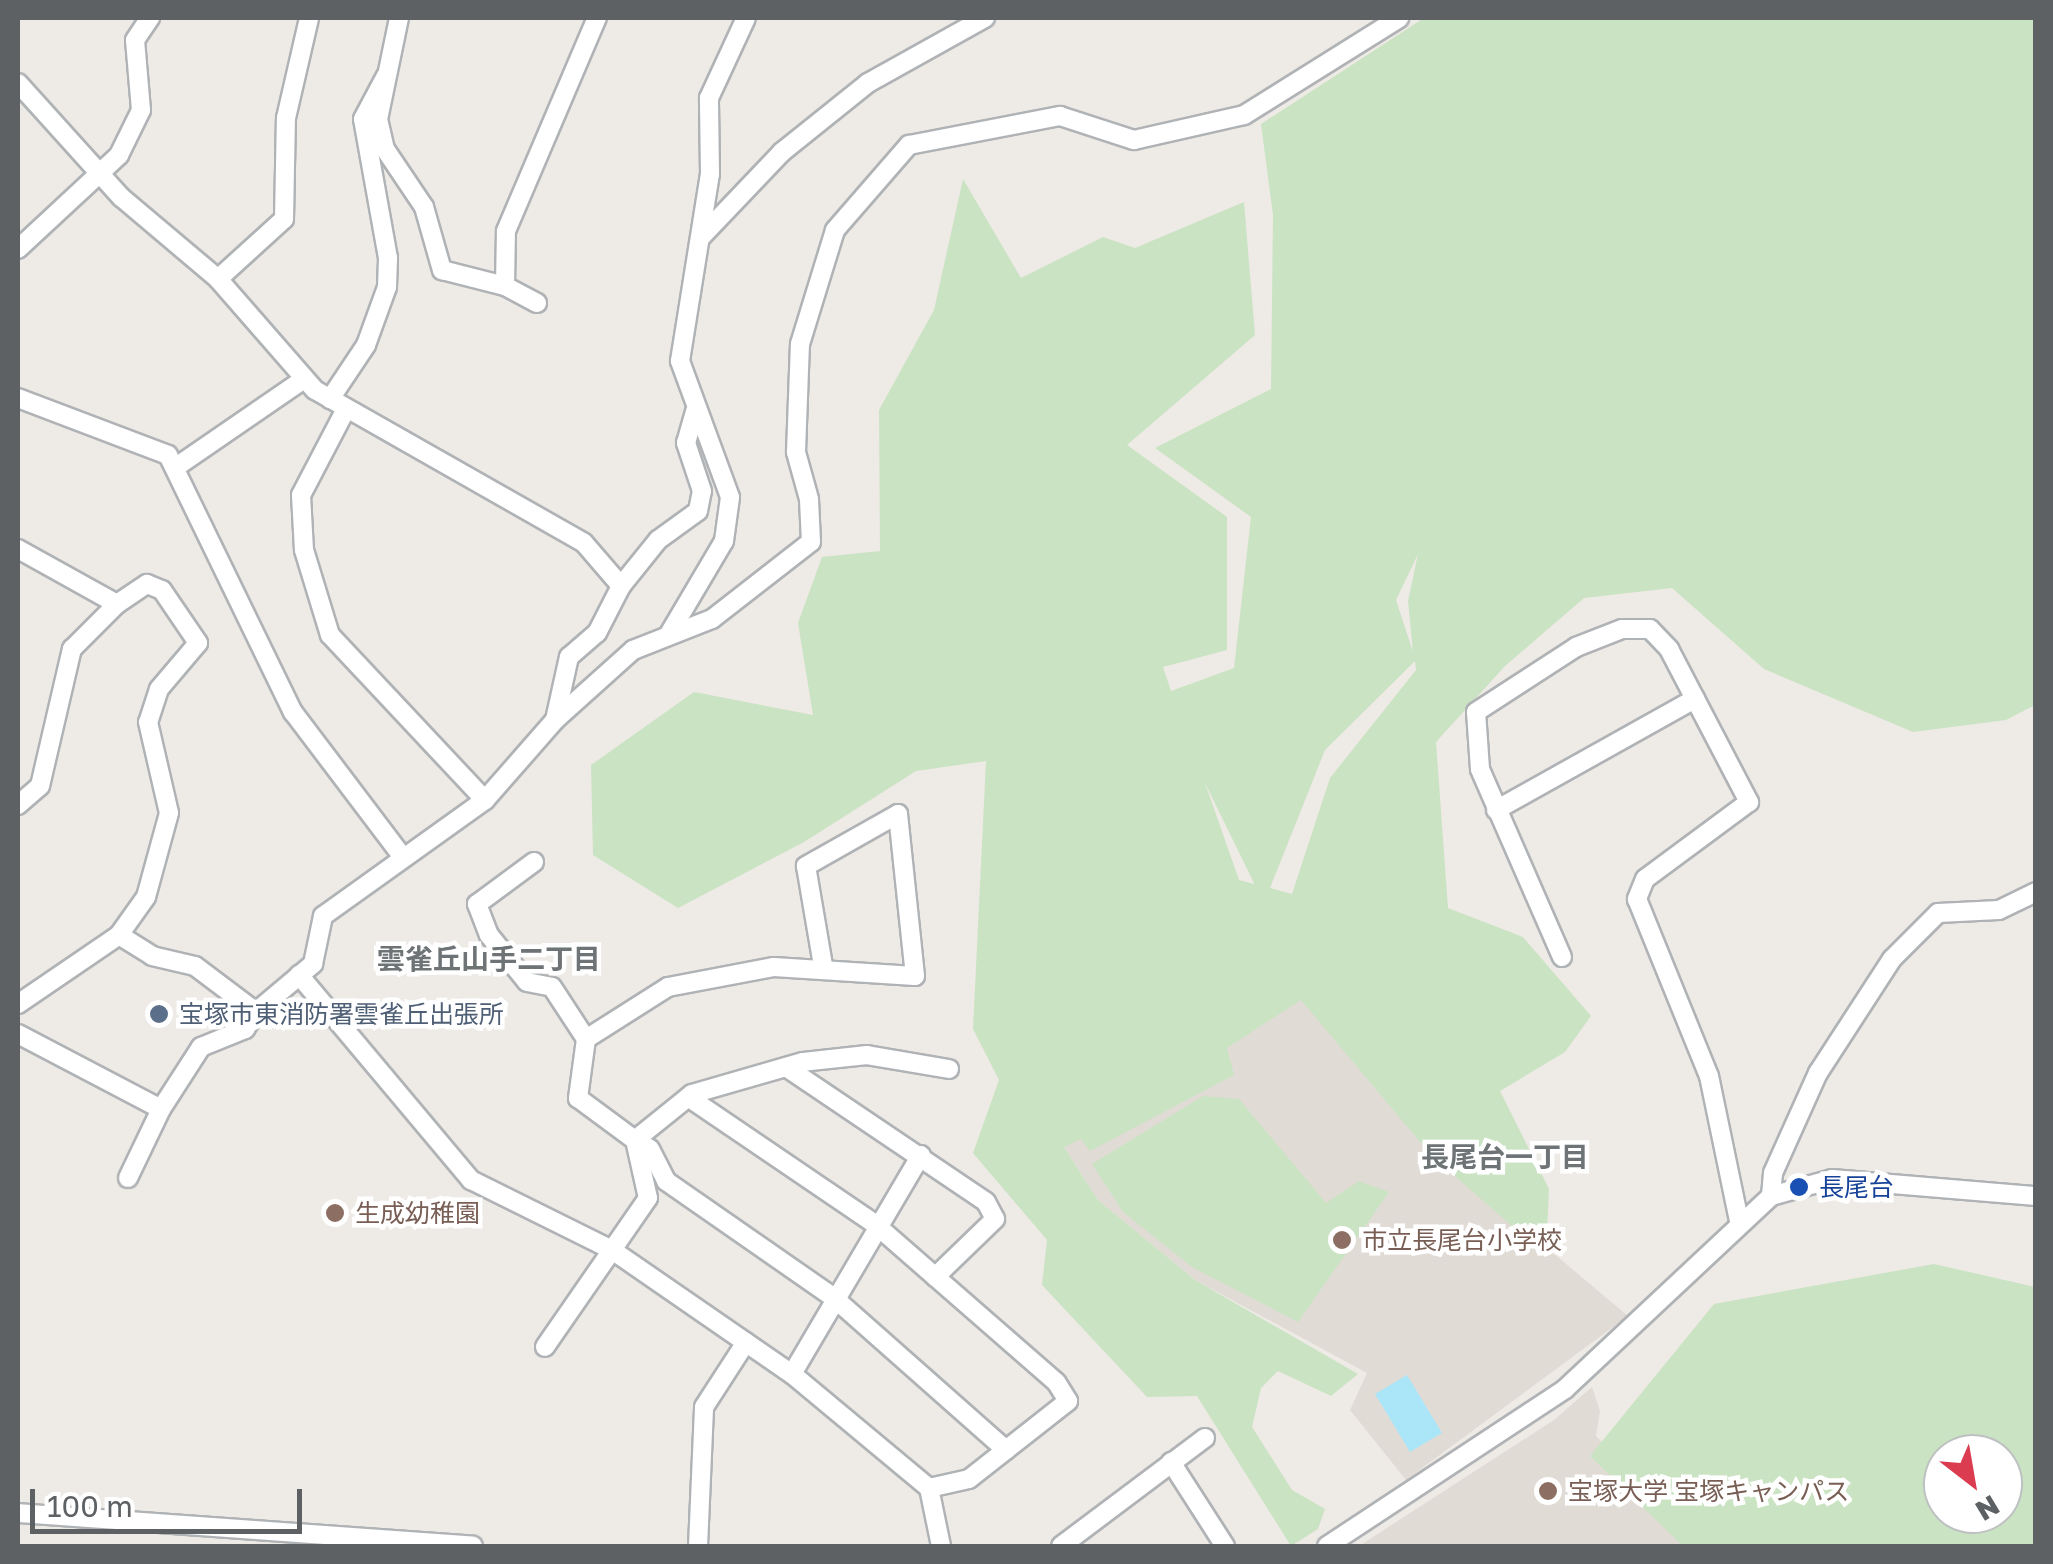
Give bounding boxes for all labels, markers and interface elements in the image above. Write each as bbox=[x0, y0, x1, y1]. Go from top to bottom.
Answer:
district label: 雲雀丘山手二丁目 bbox=[377, 942, 601, 976]
place label: 宝塚市東消防署雲雀丘出張所 bbox=[179, 999, 504, 1029]
marker: 宝塚市東消防署雲雀丘出張所 bbox=[148, 1003, 170, 1025]
district label: 長尾台一丁目 bbox=[1421, 1140, 1589, 1174]
place label: 長尾台 bbox=[1819, 1172, 1894, 1202]
marker: 長尾台 bbox=[1788, 1176, 1810, 1198]
place label: 生成幼稚園 bbox=[355, 1198, 480, 1228]
marker: 生成幼稚園 bbox=[324, 1202, 346, 1224]
place label: 市立長尾台小学校 bbox=[1362, 1225, 1562, 1255]
marker: 市立長尾台小学校 bbox=[1331, 1229, 1353, 1251]
north arrow bbox=[1923, 1434, 2023, 1534]
scale bar bbox=[35, 1469, 308, 1531]
place label: 宝塚大学 宝塚キャンパス bbox=[1568, 1476, 1849, 1506]
marker: 宝塚大学 宝塚キャンパス bbox=[1537, 1480, 1559, 1502]
text: 100 m bbox=[47, 1488, 133, 1524]
text: N bbox=[1970, 1489, 2005, 1528]

